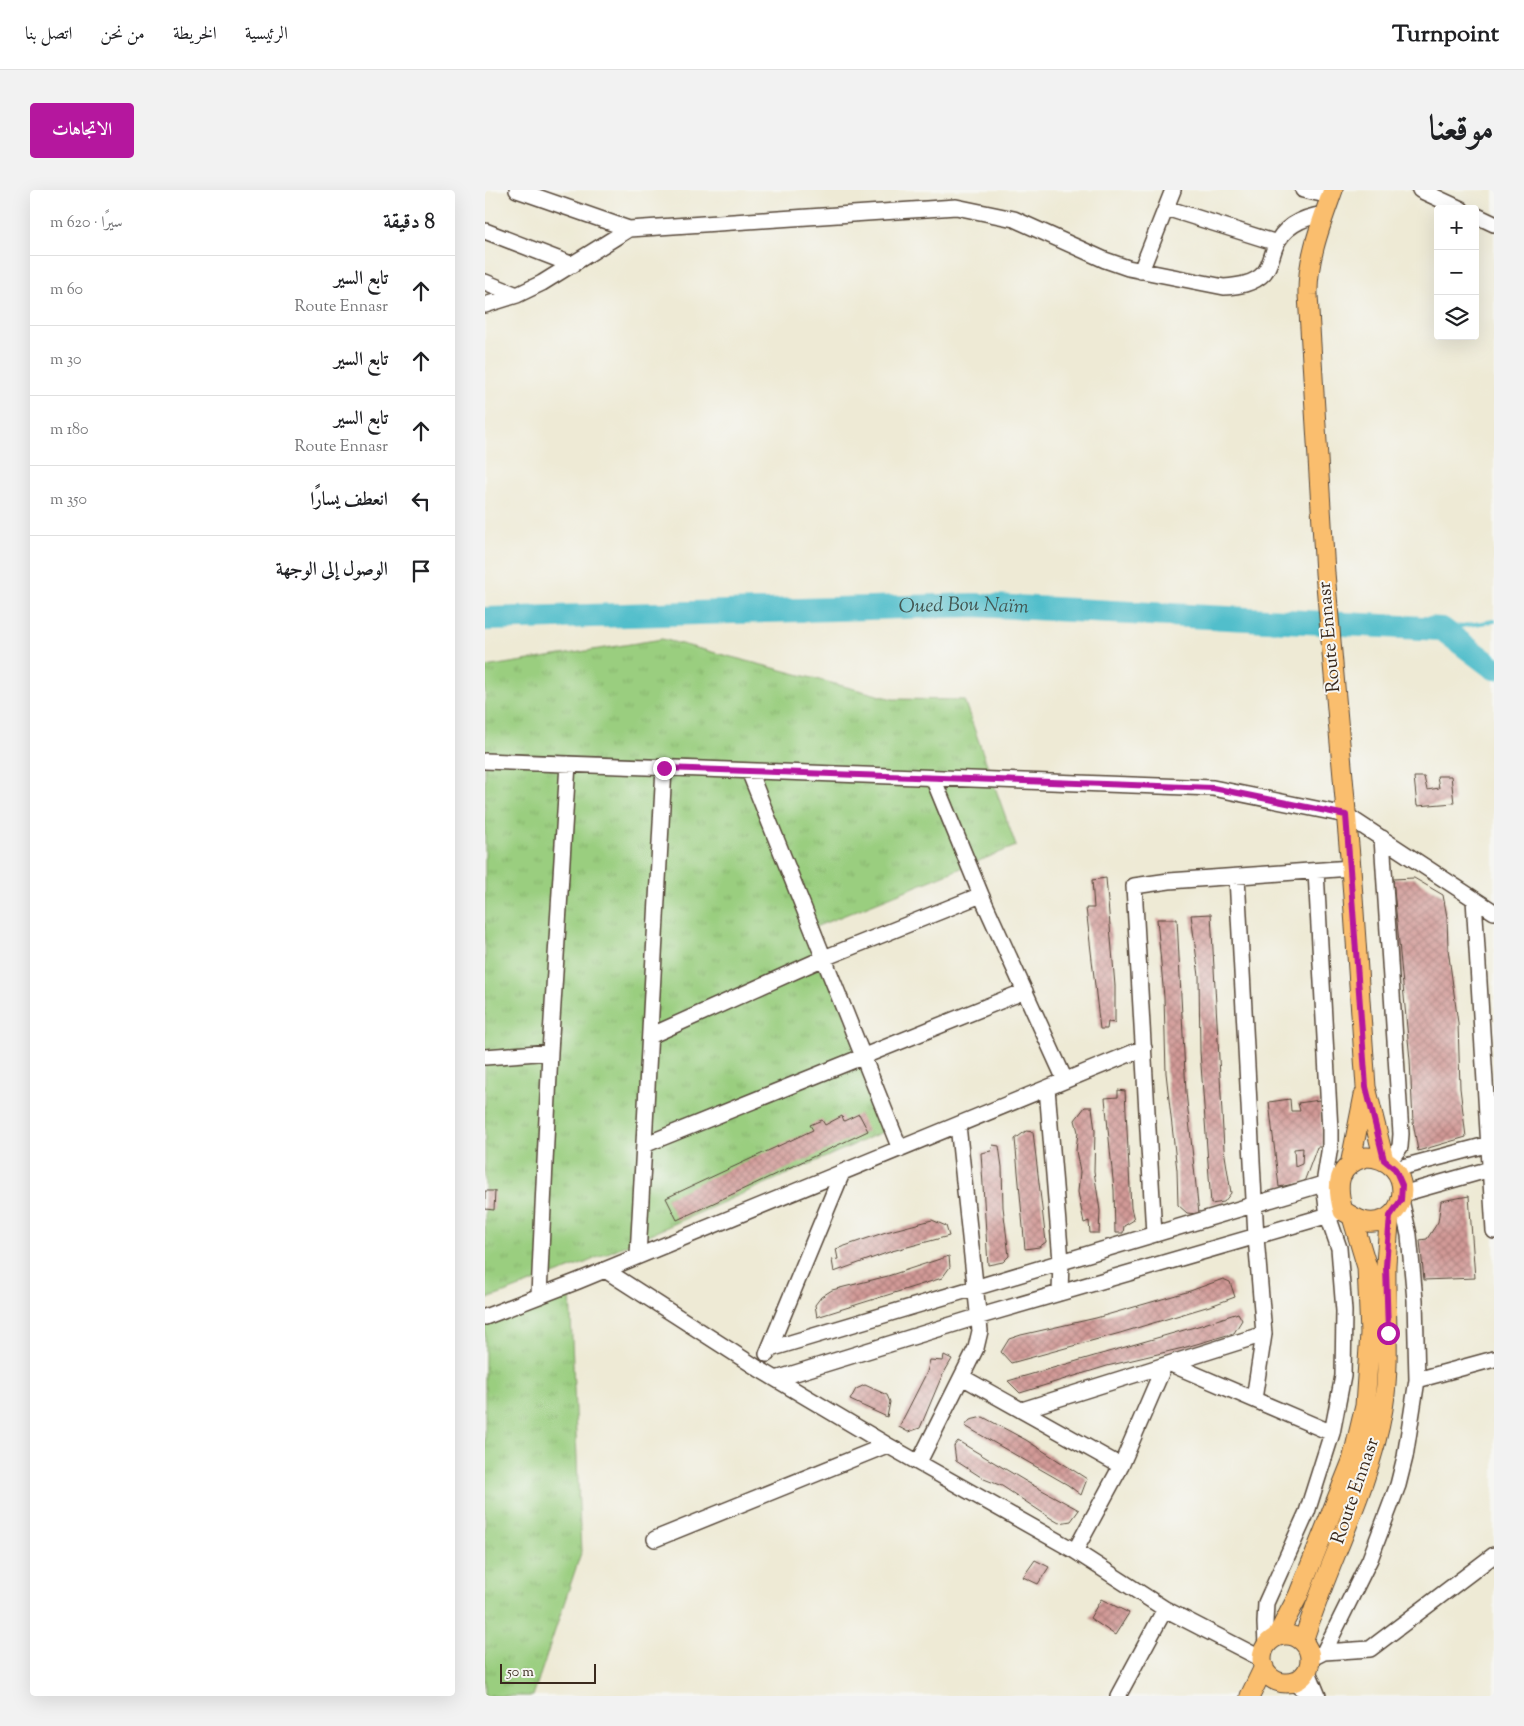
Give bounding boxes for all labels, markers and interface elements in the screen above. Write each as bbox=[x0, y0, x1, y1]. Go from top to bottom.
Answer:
text: Turnpoint bbox=[1392, 18, 1499, 52]
text: اتصل بنا bbox=[25, 22, 72, 48]
text: من نحن bbox=[100, 22, 145, 48]
text: الخريطة bbox=[173, 22, 217, 48]
text: الرئيسية bbox=[245, 22, 288, 48]
button: الاتجاهات bbox=[30, 103, 134, 158]
text: موقعنا bbox=[1429, 105, 1494, 156]
map controls bbox=[1434, 205, 1479, 340]
button: + bbox=[1434, 205, 1479, 250]
text: 8 دقيقة bbox=[383, 208, 435, 238]
text: سيرًا · 620 m bbox=[50, 212, 123, 235]
button: − bbox=[1434, 250, 1479, 295]
text: تابع السير bbox=[334, 266, 388, 293]
icon: ahead bbox=[407, 277, 435, 305]
text: 60 m bbox=[50, 279, 83, 302]
button: layers bbox=[1434, 295, 1479, 340]
text: Route Ennasr bbox=[294, 296, 388, 319]
text: تابع السير bbox=[334, 347, 388, 374]
icon: ahead bbox=[407, 347, 435, 375]
text: 30 m bbox=[50, 349, 81, 372]
text: تابع السير bbox=[334, 406, 388, 433]
icon: ahead bbox=[407, 417, 435, 445]
text: 180 m bbox=[50, 419, 89, 442]
text: Route Ennasr bbox=[294, 436, 388, 459]
text: انعطف يسارًا bbox=[310, 487, 388, 514]
icon: left bbox=[407, 487, 435, 515]
text: 350 m bbox=[50, 489, 87, 512]
text: الوصول إلى الوجهة bbox=[276, 557, 388, 584]
icon: arrive bbox=[407, 557, 435, 585]
street label: Route Ennasr bbox=[1312, 580, 1348, 694]
water label: Oued Bou Naïm bbox=[898, 590, 1030, 622]
route end bbox=[653, 757, 676, 780]
route start bbox=[1377, 1322, 1400, 1345]
street label: Route Ennasr bbox=[1325, 1434, 1387, 1548]
scale bar bbox=[500, 1661, 596, 1684]
text: 50 m bbox=[507, 1663, 534, 1683]

